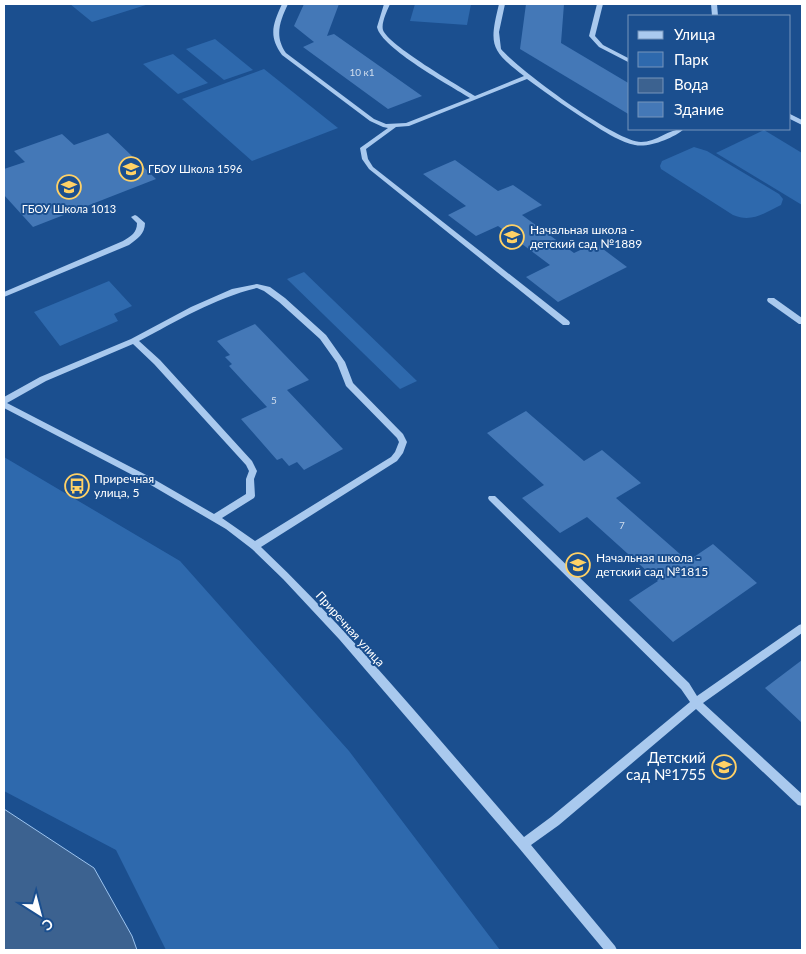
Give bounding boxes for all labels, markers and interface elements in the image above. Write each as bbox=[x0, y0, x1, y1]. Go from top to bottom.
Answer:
legend bbox=[628, 15, 791, 130]
text: Улица bbox=[674, 25, 715, 43]
text: Парк bbox=[674, 50, 709, 68]
house number: 10 к1 bbox=[349, 66, 375, 78]
text: Вода bbox=[674, 75, 709, 93]
text: Здание bbox=[674, 100, 724, 118]
school or university icon: ГБОУ Школа 1596 bbox=[118, 156, 144, 182]
place label: ГБОУ Школа 1596 bbox=[148, 162, 243, 175]
school or university icon: ГБОУ Школа 1013 bbox=[56, 174, 82, 200]
place label: ГБОУ Школа 1013 bbox=[22, 202, 116, 215]
place label: Начальная школа - детский сад №1889 bbox=[530, 222, 642, 251]
school or university icon: Начальная школа - детский сад №1889 bbox=[499, 224, 525, 250]
house number: 5 bbox=[271, 394, 277, 406]
place label: Приречная улица, 5 bbox=[94, 471, 154, 500]
bus stop icon: Приречная улица, 5 bbox=[64, 473, 90, 499]
house number: 7 bbox=[619, 519, 625, 531]
place label: Начальная школа - детский сад №1815 bbox=[596, 550, 708, 579]
school or university icon: Начальная школа - детский сад №1815 bbox=[565, 552, 591, 578]
street label: Приречная улица bbox=[313, 588, 388, 669]
place label: Детский сад №1755 bbox=[626, 748, 706, 783]
school or university icon: Детский сад №1755 bbox=[711, 754, 737, 780]
north arrow bbox=[15, 889, 65, 939]
text: С bbox=[39, 915, 57, 935]

